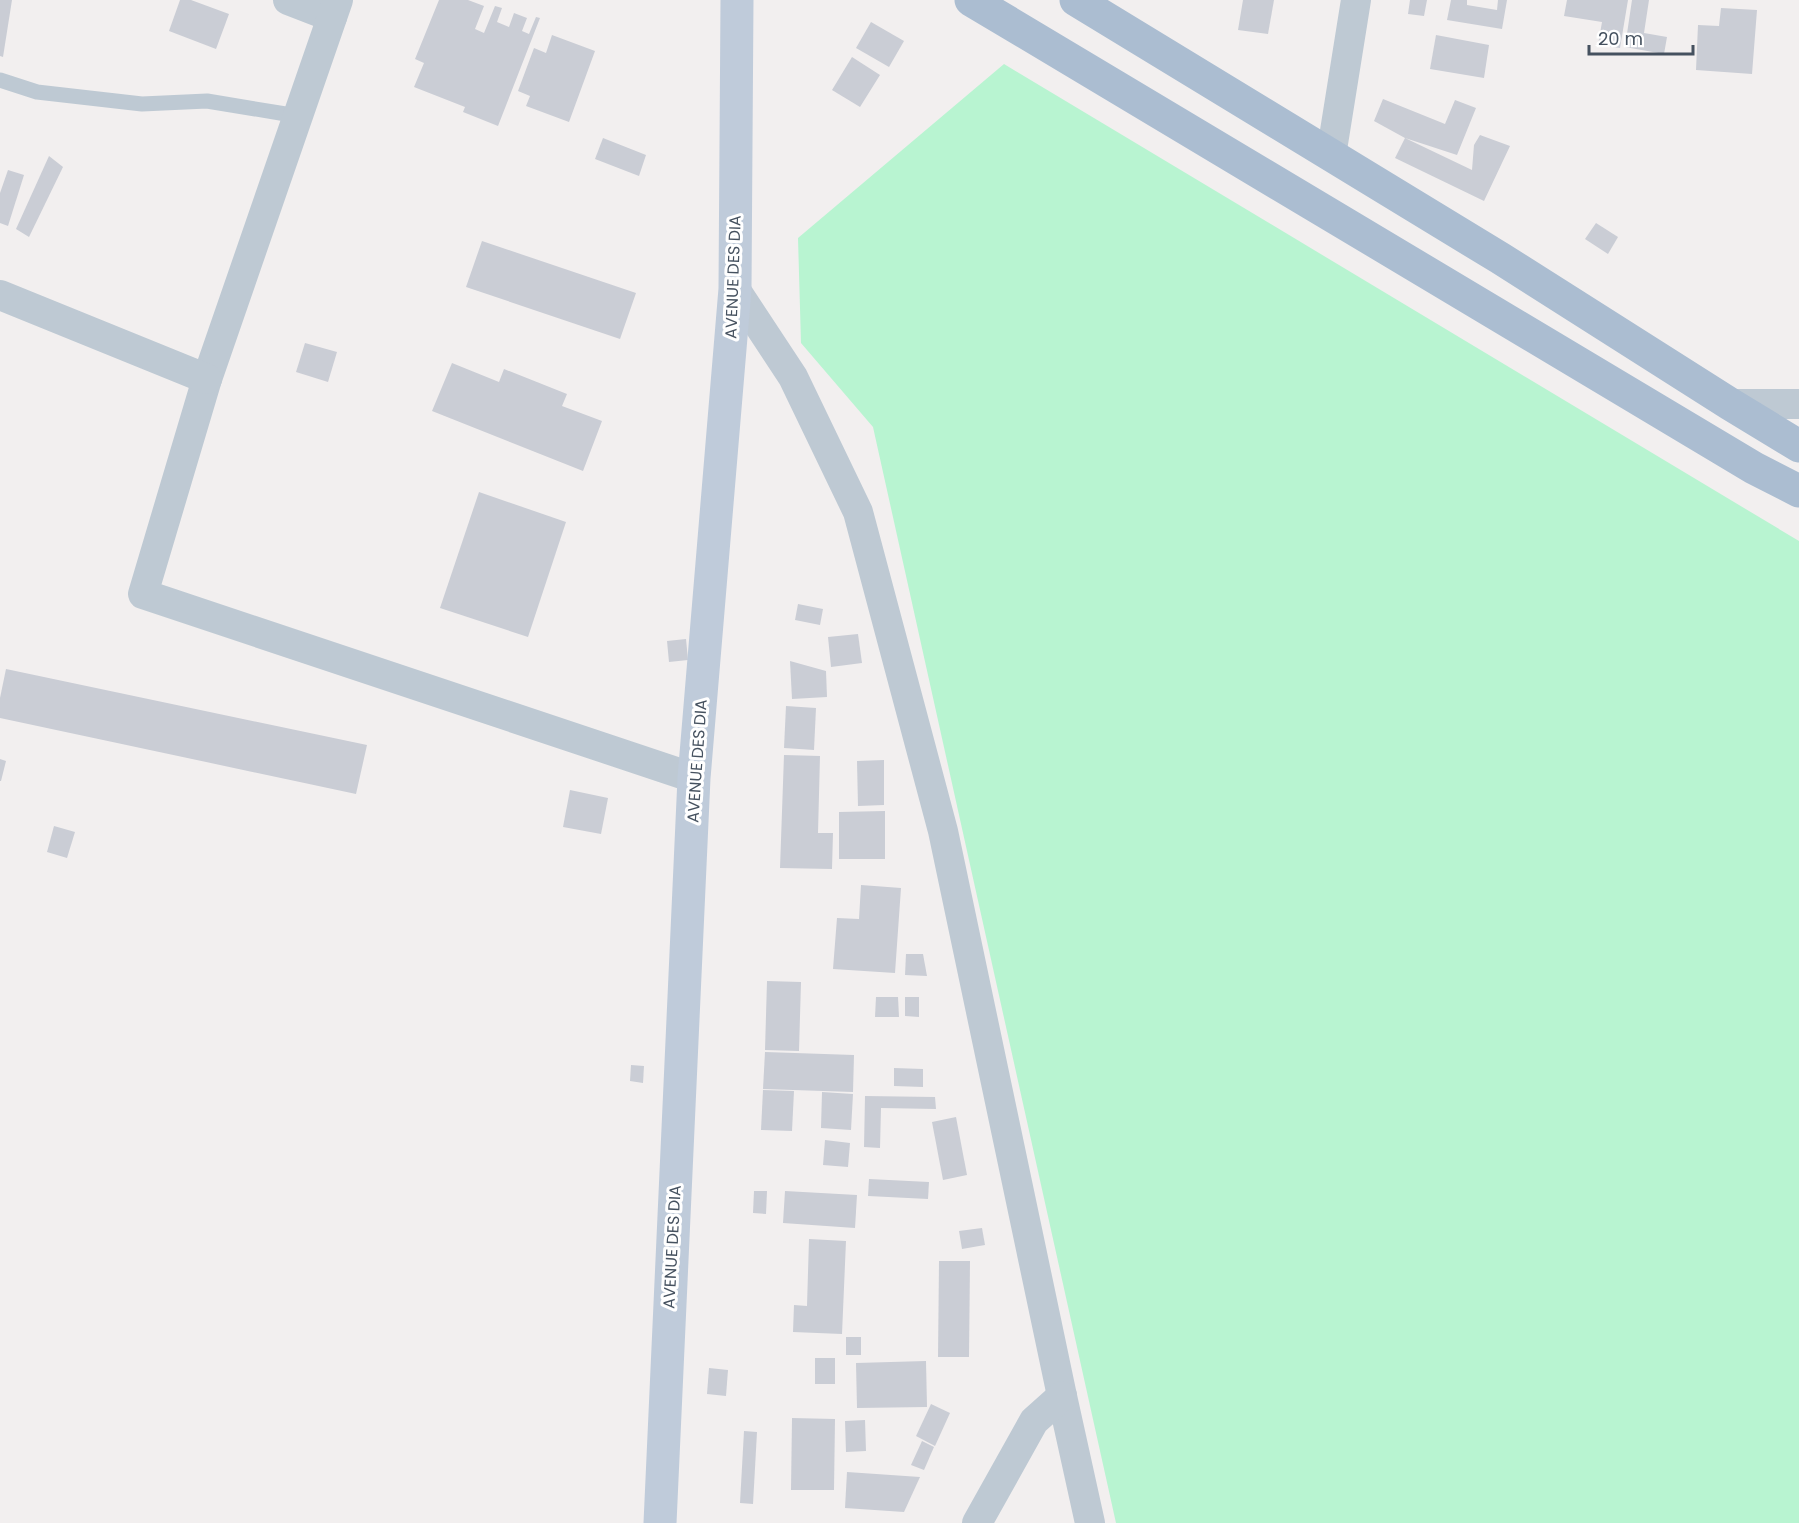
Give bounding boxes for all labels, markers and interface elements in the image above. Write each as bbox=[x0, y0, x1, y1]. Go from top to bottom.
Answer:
scale bar bbox=[1589, 18, 1692, 56]
text: 20 m bbox=[1598, 26, 1643, 51]
street label: AVENUE DES DIA bbox=[719, 215, 747, 339]
street label: AVENUE DES DIA bbox=[681, 698, 713, 823]
street label: AVENUE DES DIA bbox=[657, 1184, 687, 1309]

